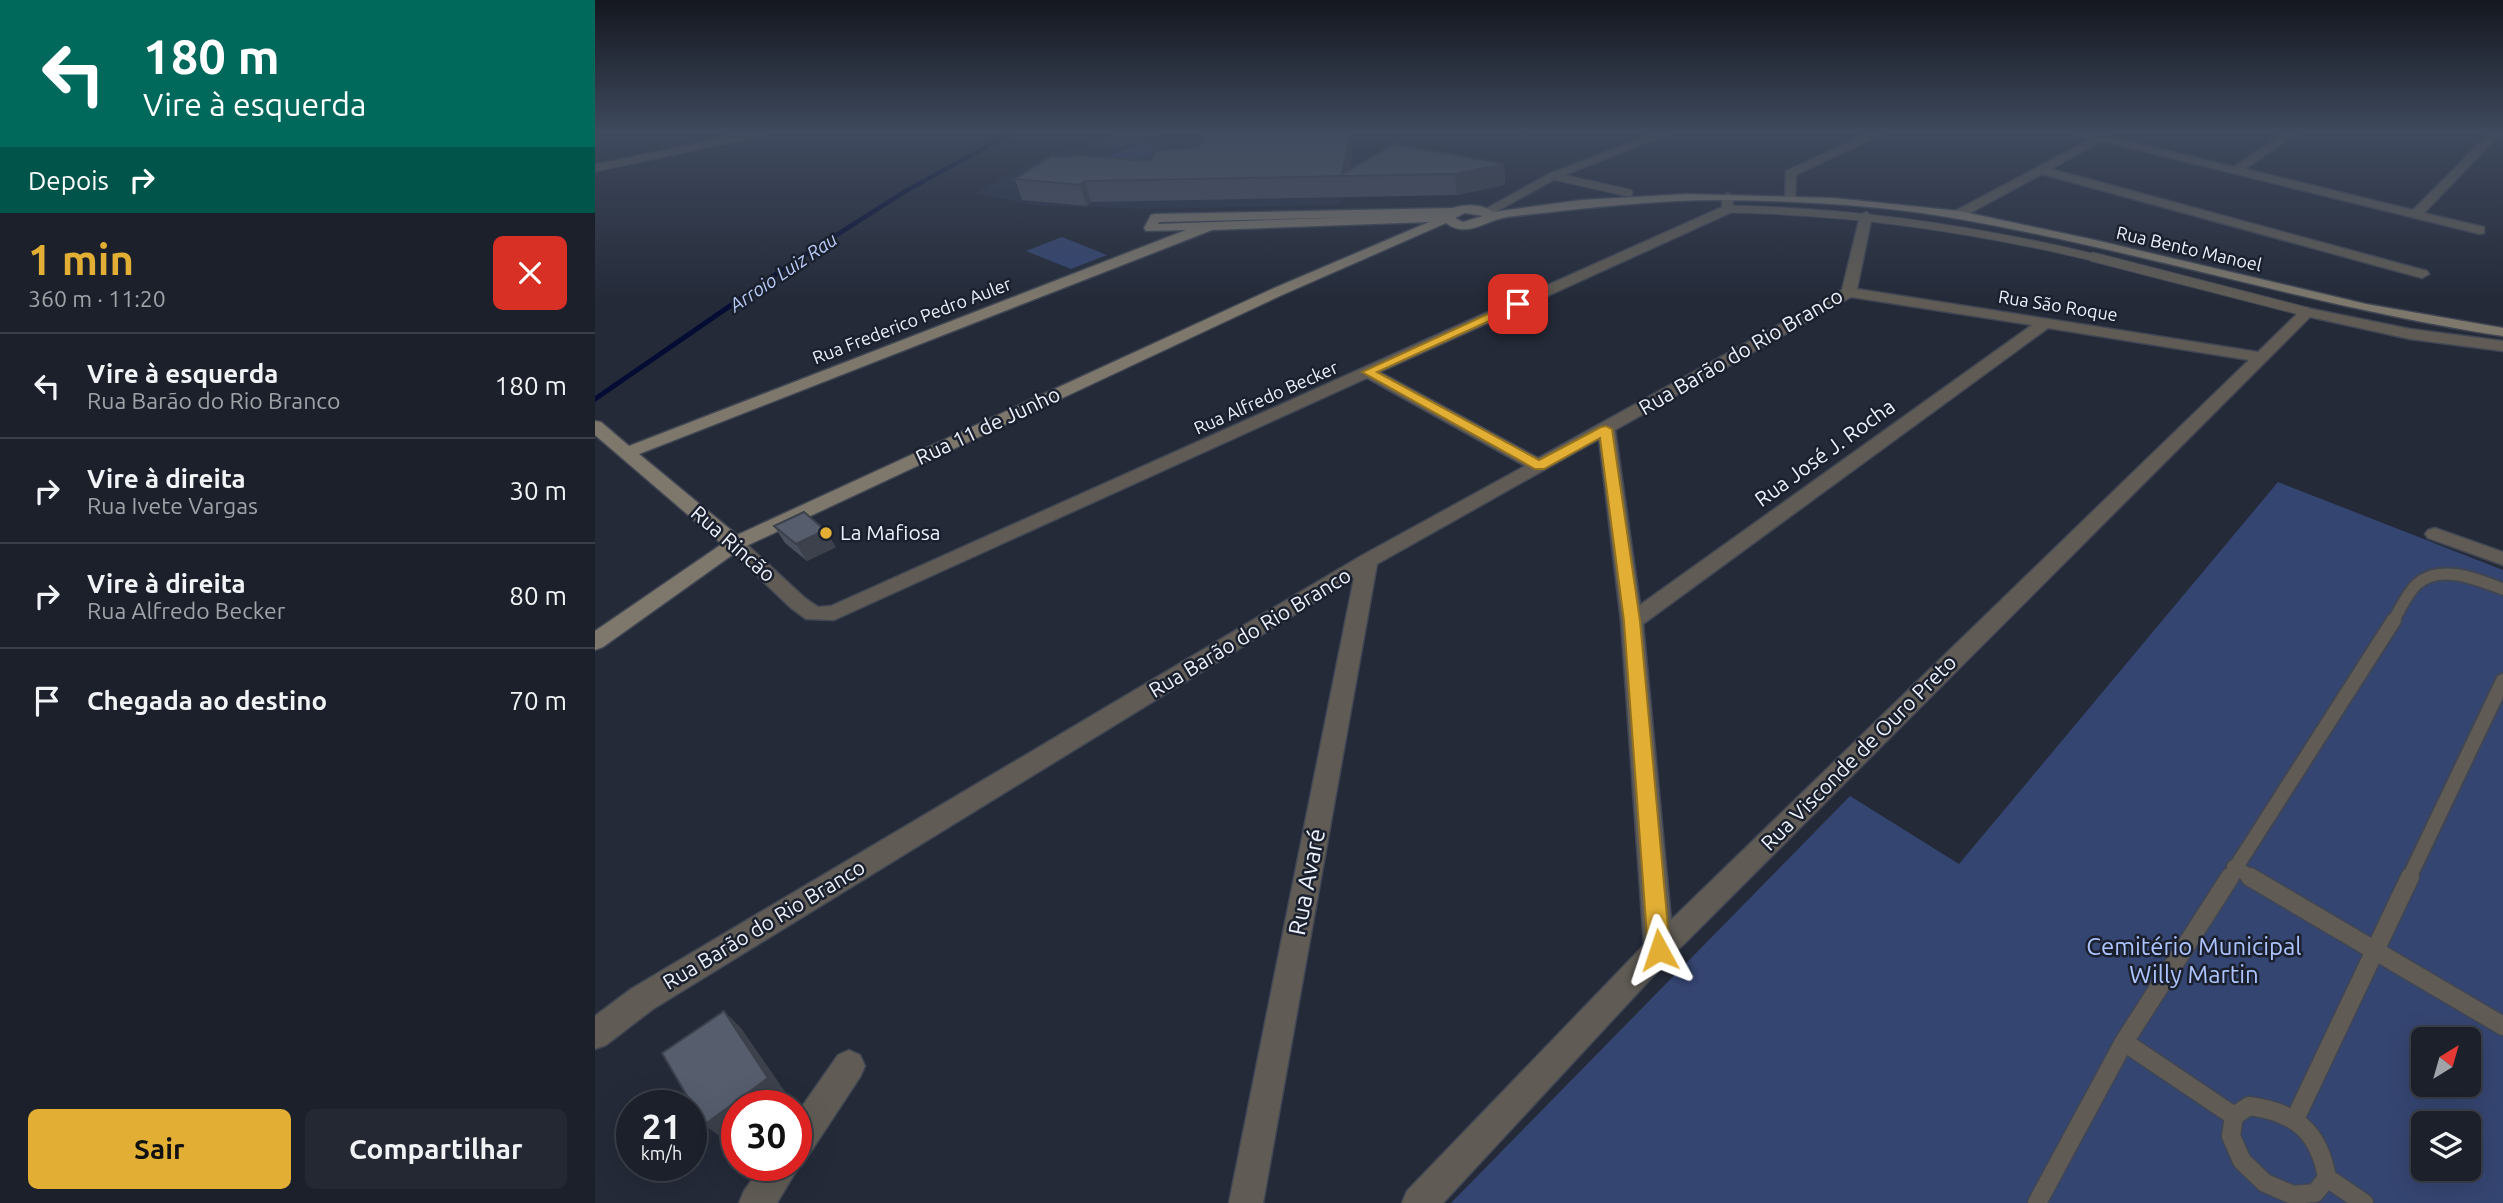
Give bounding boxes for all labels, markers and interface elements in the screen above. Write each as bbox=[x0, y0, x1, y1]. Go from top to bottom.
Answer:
icon: left bbox=[28, 28, 119, 119]
text: 180 m bbox=[143, 28, 280, 83]
text: Vire à esquerda bbox=[143, 86, 366, 122]
icon: right bbox=[123, 161, 161, 199]
text: Depois bbox=[28, 166, 109, 195]
street label: Rua Bento Manoel bbox=[2115, 222, 2264, 275]
water label: Arroio Luiz Rau bbox=[724, 228, 841, 317]
text: 1 min bbox=[28, 236, 134, 283]
button: close bbox=[493, 236, 567, 310]
street label: Rua Frederico Pedro Auler bbox=[809, 273, 1014, 367]
pin bbox=[1488, 274, 1548, 334]
street label: Rua Barão do Rio Branco bbox=[1634, 283, 1847, 419]
icon: arrive bbox=[1499, 285, 1537, 323]
text: 360 m · 11:20 bbox=[28, 286, 166, 311]
street label: Rua São Roque bbox=[1997, 286, 2119, 324]
street label: Rua Alfredo Becker bbox=[1191, 356, 1341, 438]
text: Vire à esquerda bbox=[87, 359, 278, 388]
icon: left bbox=[28, 367, 66, 405]
text: 180 m bbox=[495, 371, 567, 400]
street label: Rua 11 de Junho bbox=[912, 381, 1064, 469]
text: Rua Barão do Rio Branco bbox=[87, 388, 340, 413]
street label: Rua José J. Rocha bbox=[1750, 393, 1899, 511]
text: Vire à direita bbox=[87, 464, 246, 493]
icon: right bbox=[28, 472, 66, 510]
text: 30 m bbox=[509, 476, 567, 505]
text: Rua Ivete Vargas bbox=[87, 493, 258, 518]
street label: Rua Rincão bbox=[687, 500, 781, 586]
place label: La Mafiosa bbox=[840, 520, 941, 544]
marker: La Mafiosa bbox=[818, 525, 834, 541]
street label: Rua Barão do Rio Branco bbox=[1144, 562, 1355, 702]
text: Vire à direita bbox=[87, 569, 246, 598]
icon: right bbox=[28, 577, 66, 615]
text: 80 m bbox=[509, 581, 567, 610]
text: Rua Alfredo Becker bbox=[87, 598, 286, 623]
street label: Rua Visconde de Ouro Preto bbox=[1756, 650, 1961, 855]
icon: arrive bbox=[28, 682, 66, 720]
text: Chegada ao destino bbox=[87, 686, 327, 715]
text: 70 m bbox=[509, 686, 567, 715]
street label: Rua Avaré bbox=[1283, 826, 1330, 938]
street label: Rua Barão do Rio Branco bbox=[658, 854, 869, 994]
position arrow bbox=[1622, 913, 1696, 987]
park label: Cemitério Municipal Willy Martin bbox=[2086, 933, 2302, 988]
north arrow bbox=[2411, 1027, 2481, 1097]
map controls bbox=[2411, 1027, 2481, 1181]
speed limit sign: 30 bbox=[721, 1090, 812, 1181]
text: 21 bbox=[642, 1106, 681, 1146]
button: Sair bbox=[28, 1109, 291, 1189]
button: Compartilhar bbox=[305, 1109, 567, 1189]
button: layers bbox=[2411, 1111, 2481, 1181]
text: km/h bbox=[641, 1143, 682, 1163]

